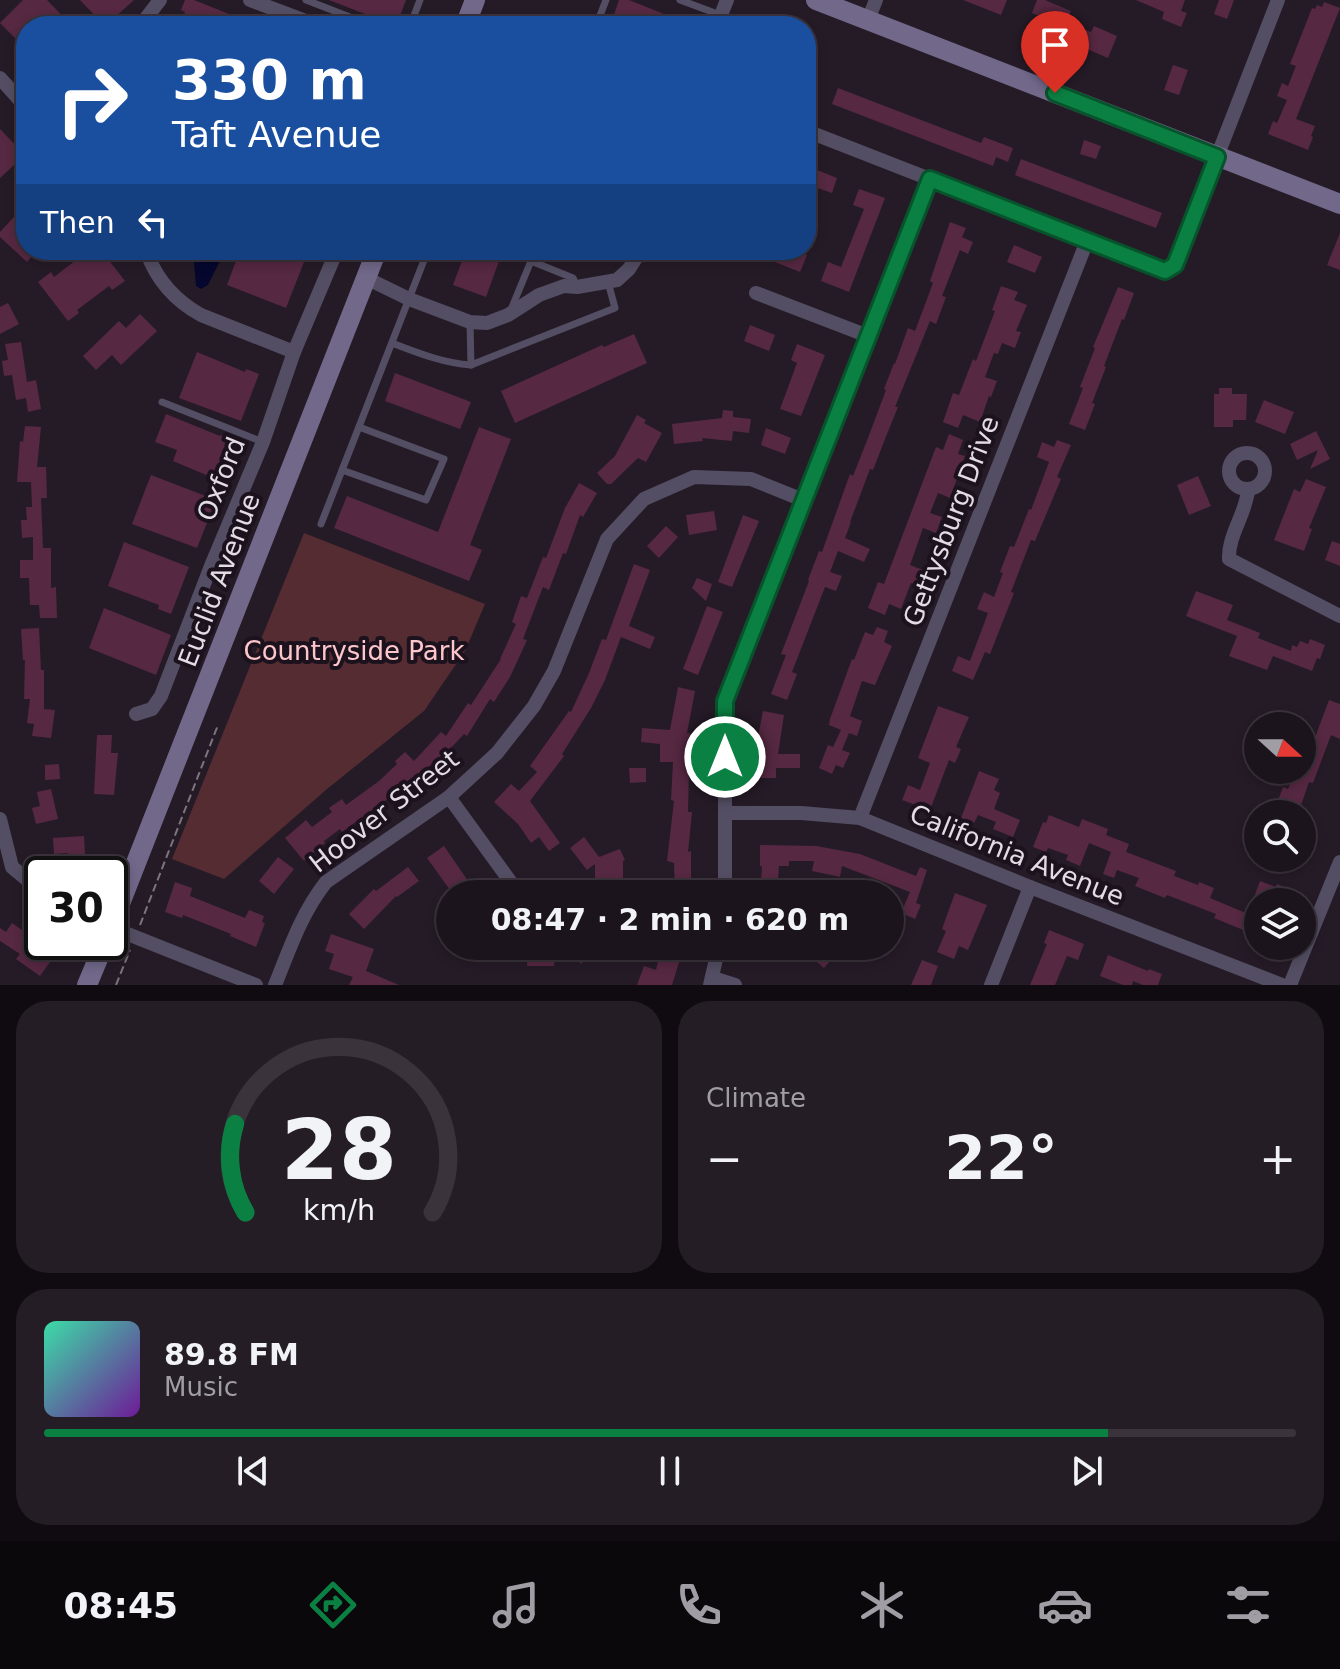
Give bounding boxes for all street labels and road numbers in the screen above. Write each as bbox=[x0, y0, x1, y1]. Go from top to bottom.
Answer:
street label: Gettysburg Drive bbox=[897, 412, 1005, 630]
street label: Oxford bbox=[191, 433, 251, 525]
street label: Euclid Avenue bbox=[172, 489, 266, 671]
street label: Hoover Street bbox=[304, 744, 464, 878]
street label: California Avenue bbox=[906, 798, 1128, 912]

